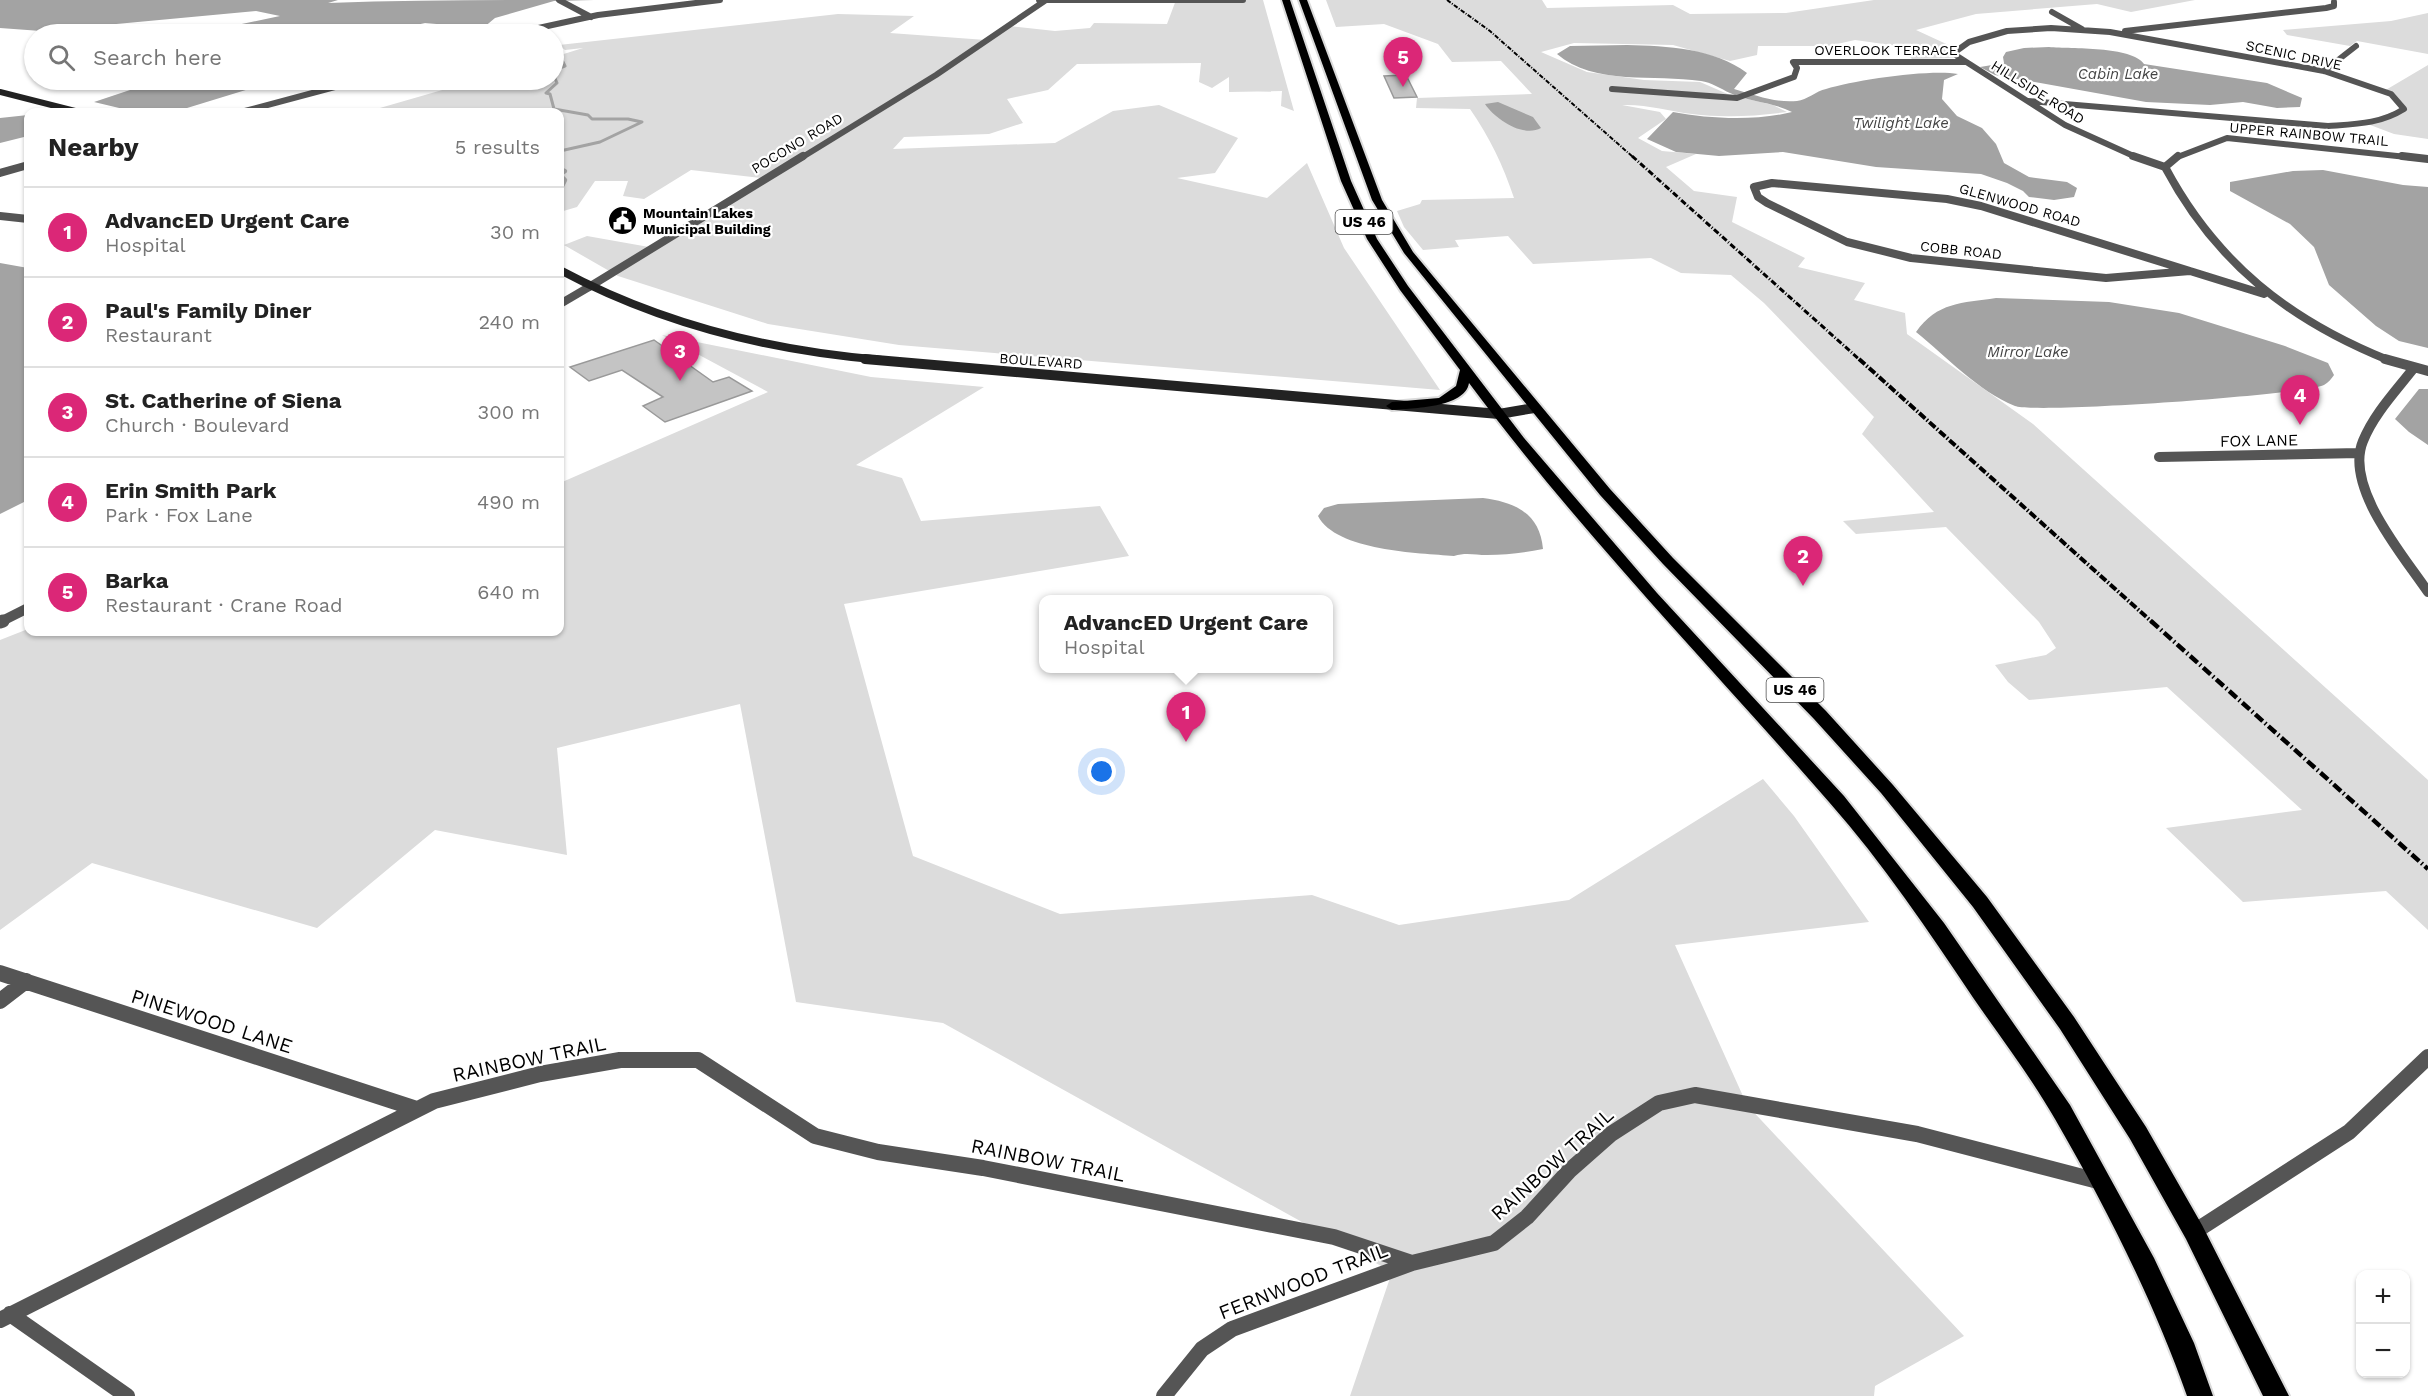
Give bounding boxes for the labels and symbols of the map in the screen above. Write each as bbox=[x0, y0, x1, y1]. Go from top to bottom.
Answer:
street label: SCENIC DRIVE bbox=[2244, 37, 2344, 73]
pin: 5 bbox=[1384, 38, 1422, 87]
street label: OVERLOOK TERRACE bbox=[1814, 42, 1958, 58]
street label: HILLSIDE ROAD bbox=[1988, 57, 2088, 127]
water label: Cabin Lake bbox=[2078, 65, 2158, 83]
street label: POCONO ROAD bbox=[749, 110, 845, 176]
water label: Twilight Lake bbox=[1853, 114, 1949, 132]
street label: UPPER RAINBOW TRAIL bbox=[2229, 119, 2389, 149]
street label: GLENWOOD ROAD bbox=[1957, 180, 2083, 230]
public building icon: Mountain Lakes Municipal Building bbox=[606, 205, 638, 237]
place label: Mountain Lakes Municipal Building bbox=[643, 205, 771, 237]
road number: US 46 bbox=[1336, 210, 1392, 234]
street label: COBB ROAD bbox=[1919, 238, 2003, 262]
pin: 3 bbox=[660, 332, 700, 381]
water label: Mirror Lake bbox=[1987, 343, 2069, 361]
street label: BOULEVARD bbox=[999, 350, 1083, 372]
pin: 4 bbox=[2280, 376, 2320, 425]
street label: FOX LANE bbox=[2220, 430, 2298, 451]
pin: 2 bbox=[1784, 536, 1822, 586]
road number: US 46 bbox=[1766, 678, 1824, 702]
pin: 1 bbox=[1166, 692, 1206, 742]
your location bbox=[1087, 757, 1116, 786]
street label: PINEWOOD LANE bbox=[128, 984, 296, 1058]
street label: RAINBOW TRAIL bbox=[450, 1031, 608, 1087]
street label: RAINBOW TRAIL bbox=[1486, 1103, 1618, 1225]
street label: RAINBOW TRAIL bbox=[969, 1133, 1127, 1187]
street label: FERNWOOD TRAIL bbox=[1215, 1238, 1391, 1324]

